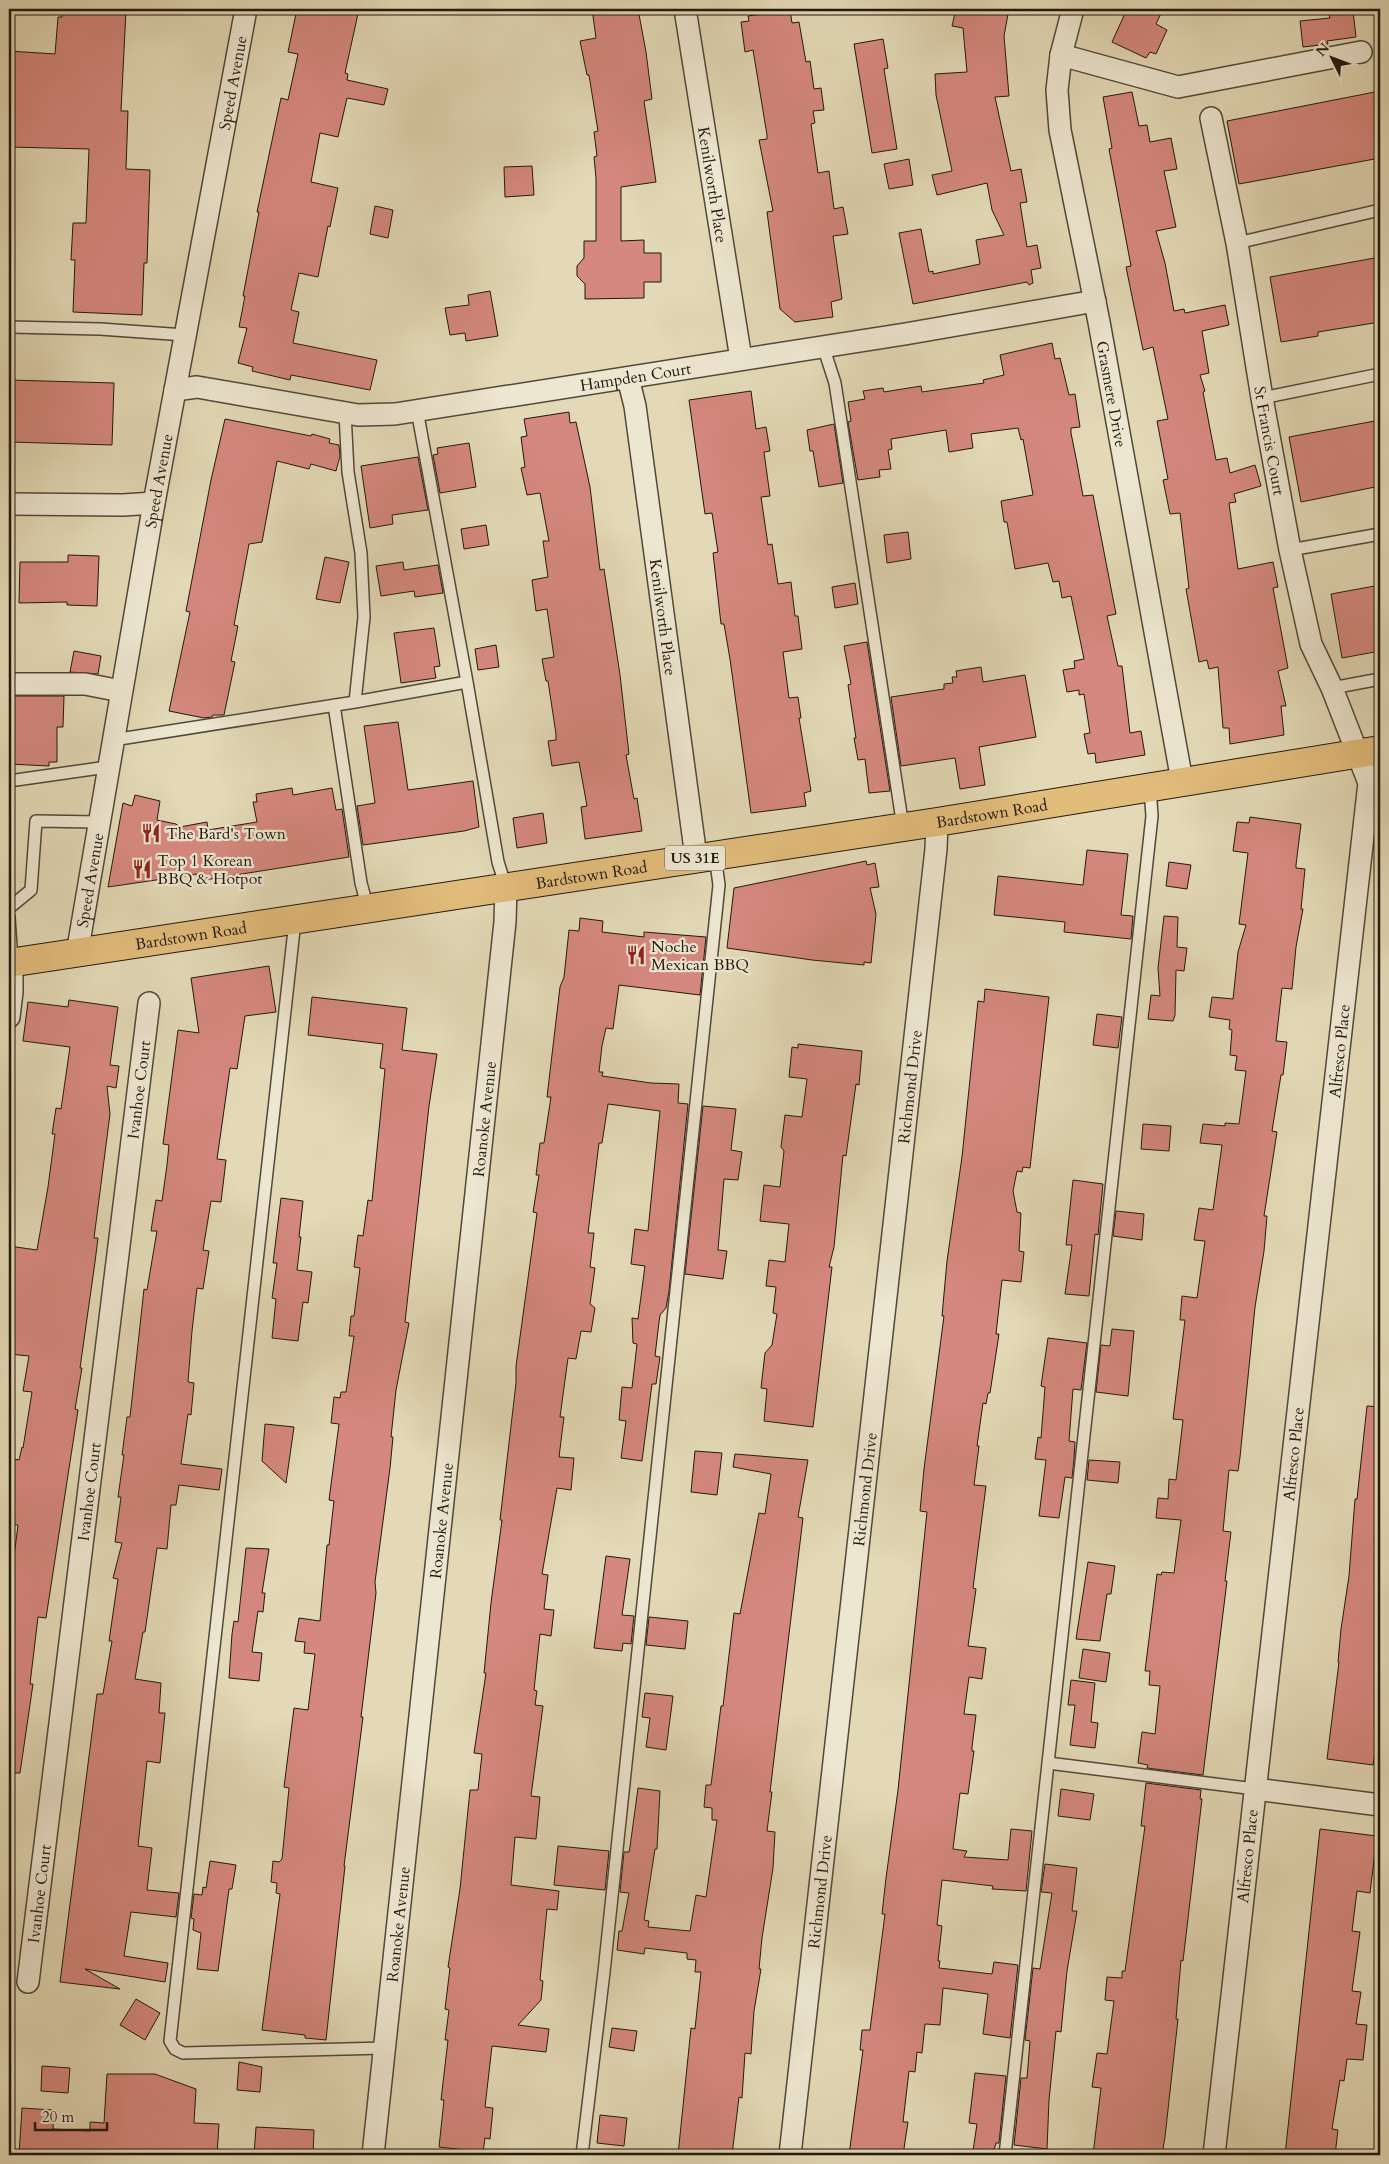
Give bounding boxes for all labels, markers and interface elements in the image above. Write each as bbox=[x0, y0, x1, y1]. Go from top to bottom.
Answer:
north arrow bbox=[1306, 32, 1356, 82]
street label: Speed Avenue bbox=[214, 34, 253, 132]
text: N bbox=[1312, 39, 1334, 61]
street label: Kenilworth Place bbox=[692, 125, 732, 245]
street label: Grasmere Drive bbox=[1091, 339, 1131, 449]
street label: Hampden Court bbox=[579, 358, 693, 397]
street label: St Francis Court bbox=[1248, 385, 1290, 497]
street label: Speed Avenue bbox=[140, 432, 179, 530]
street label: Kenilworth Place bbox=[644, 558, 681, 677]
street label: Bardstown Road bbox=[934, 794, 1050, 834]
restaurant icon: The Bard's Town bbox=[140, 822, 162, 844]
place label: The Bard's Town bbox=[166, 823, 286, 845]
street label: Speed Avenue bbox=[72, 831, 110, 929]
road number: US 31E bbox=[665, 846, 725, 870]
place label: Top 1 Korean BBQ & Hotpot bbox=[157, 850, 262, 890]
street label: Bardstown Road bbox=[534, 856, 649, 895]
restaurant icon: Top 1 Korean BBQ & Hotpot bbox=[131, 858, 153, 880]
street label: Bardstown Road bbox=[134, 917, 249, 956]
place label: Noche Mexican BBQ bbox=[651, 936, 749, 976]
restaurant icon: Noche Mexican BBQ bbox=[625, 944, 647, 966]
street label: Alfresco Place bbox=[1324, 1003, 1356, 1099]
street label: Richmond Drive bbox=[893, 1029, 928, 1145]
street label: Ivanhoe Court bbox=[122, 1039, 156, 1140]
street label: Roanoke Avenue bbox=[468, 1060, 502, 1178]
street label: Alfresco Place bbox=[1278, 1406, 1310, 1502]
street label: Richmond Drive bbox=[848, 1431, 883, 1547]
street label: Ivanhoe Court bbox=[73, 1441, 107, 1542]
street label: Roanoke Avenue bbox=[425, 1462, 459, 1580]
street label: Alfresco Place bbox=[1232, 1808, 1264, 1904]
street label: Richmond Drive bbox=[803, 1834, 838, 1950]
street label: Ivanhoe Court bbox=[23, 1843, 57, 1944]
street label: Roanoke Avenue bbox=[382, 1865, 416, 1983]
scale bar bbox=[35, 2099, 108, 2131]
text: 20 m bbox=[42, 2107, 74, 2127]

